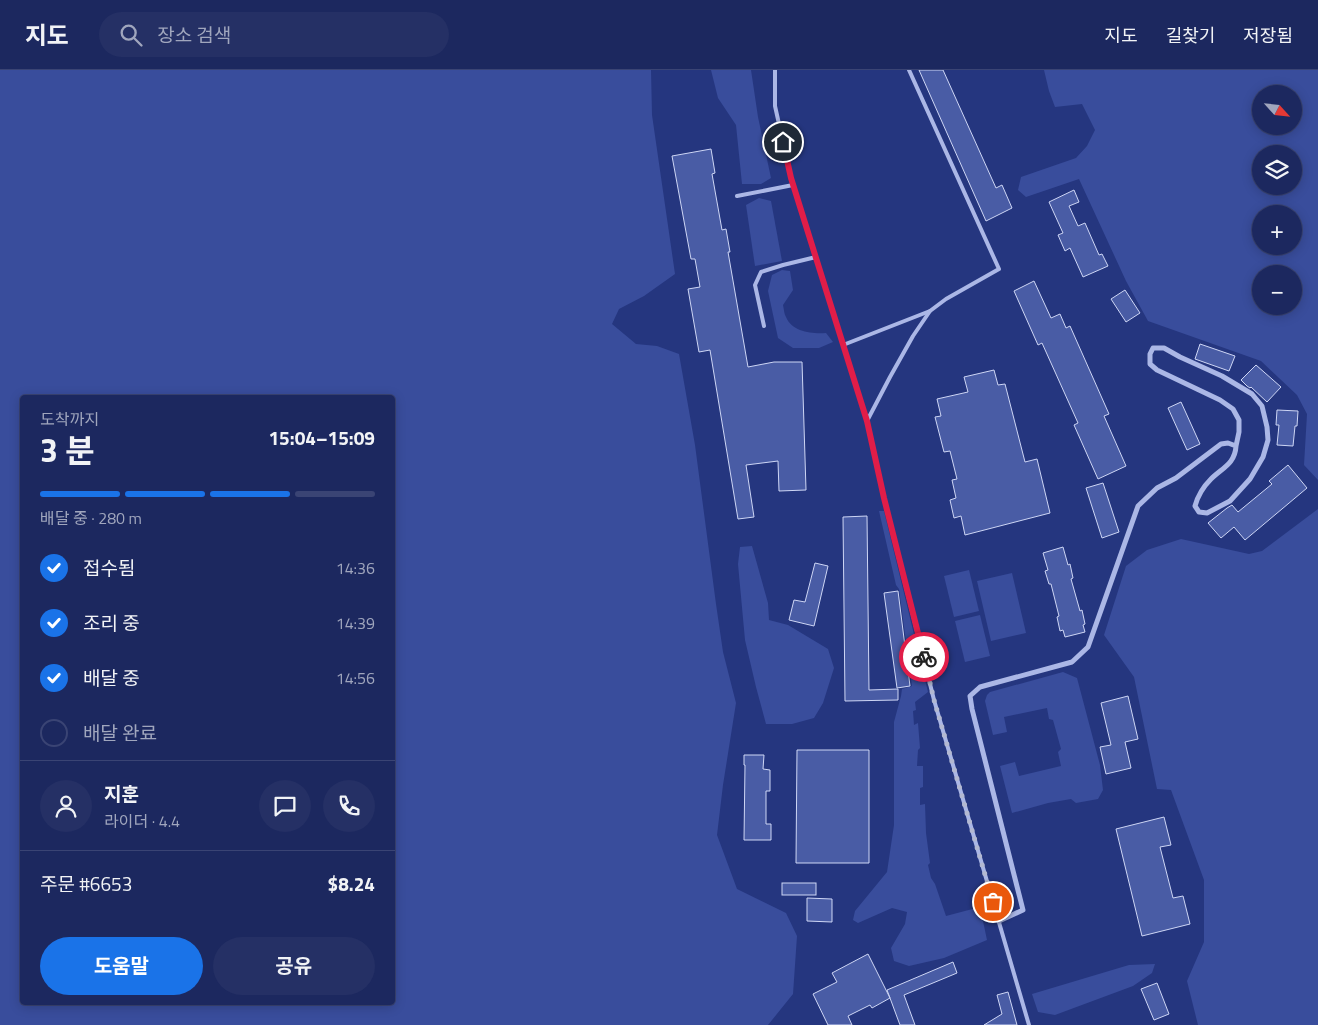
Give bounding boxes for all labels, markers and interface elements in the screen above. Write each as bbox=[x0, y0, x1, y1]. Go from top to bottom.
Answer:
search box bbox=[99, 12, 449, 57]
text: 지도 bbox=[25, 17, 69, 53]
text: 장소 검색 bbox=[157, 20, 231, 49]
icon: search bbox=[117, 21, 145, 49]
text: 지도 bbox=[1105, 22, 1138, 49]
text: 길찾기 bbox=[1166, 22, 1215, 49]
text: 저장됨 bbox=[1243, 22, 1293, 49]
north arrow bbox=[1252, 85, 1302, 135]
map controls bbox=[1252, 85, 1302, 315]
pin bbox=[762, 121, 804, 163]
icon: home bbox=[769, 128, 797, 156]
button: layers bbox=[1252, 145, 1302, 195]
button: + bbox=[1252, 205, 1302, 255]
button: − bbox=[1252, 265, 1302, 315]
text: 도착까지 bbox=[40, 407, 99, 431]
text: 15:04–15:09 bbox=[268, 423, 375, 452]
text: 3 분 bbox=[40, 426, 94, 474]
text: 배달 중 · 280 m bbox=[40, 506, 142, 530]
text: 접수됨 bbox=[83, 553, 135, 582]
icon: check bbox=[40, 554, 68, 582]
text: 14:36 bbox=[336, 556, 375, 580]
text: 조리 중 bbox=[83, 608, 140, 637]
icon: check bbox=[40, 609, 68, 637]
text: 14:39 bbox=[336, 611, 375, 635]
courier bbox=[899, 632, 949, 682]
icon: bike bbox=[910, 643, 938, 671]
text: 배달 중 bbox=[83, 663, 140, 692]
icon: check bbox=[40, 664, 68, 692]
text: 14:56 bbox=[336, 666, 375, 690]
text: 배달 완료 bbox=[83, 718, 157, 747]
text: 지훈 bbox=[104, 779, 139, 808]
button: person bbox=[40, 780, 92, 832]
button: chat bbox=[259, 780, 311, 832]
button: phone bbox=[323, 780, 375, 832]
text: 라이더 · 4.4 bbox=[104, 809, 180, 833]
text: 주문 #6653 bbox=[40, 869, 132, 898]
text: $8.24 bbox=[328, 869, 375, 898]
pin bbox=[972, 881, 1014, 923]
icon: bag bbox=[979, 888, 1007, 916]
button: 도움말 bbox=[40, 937, 203, 995]
button: 공유 bbox=[213, 937, 375, 995]

